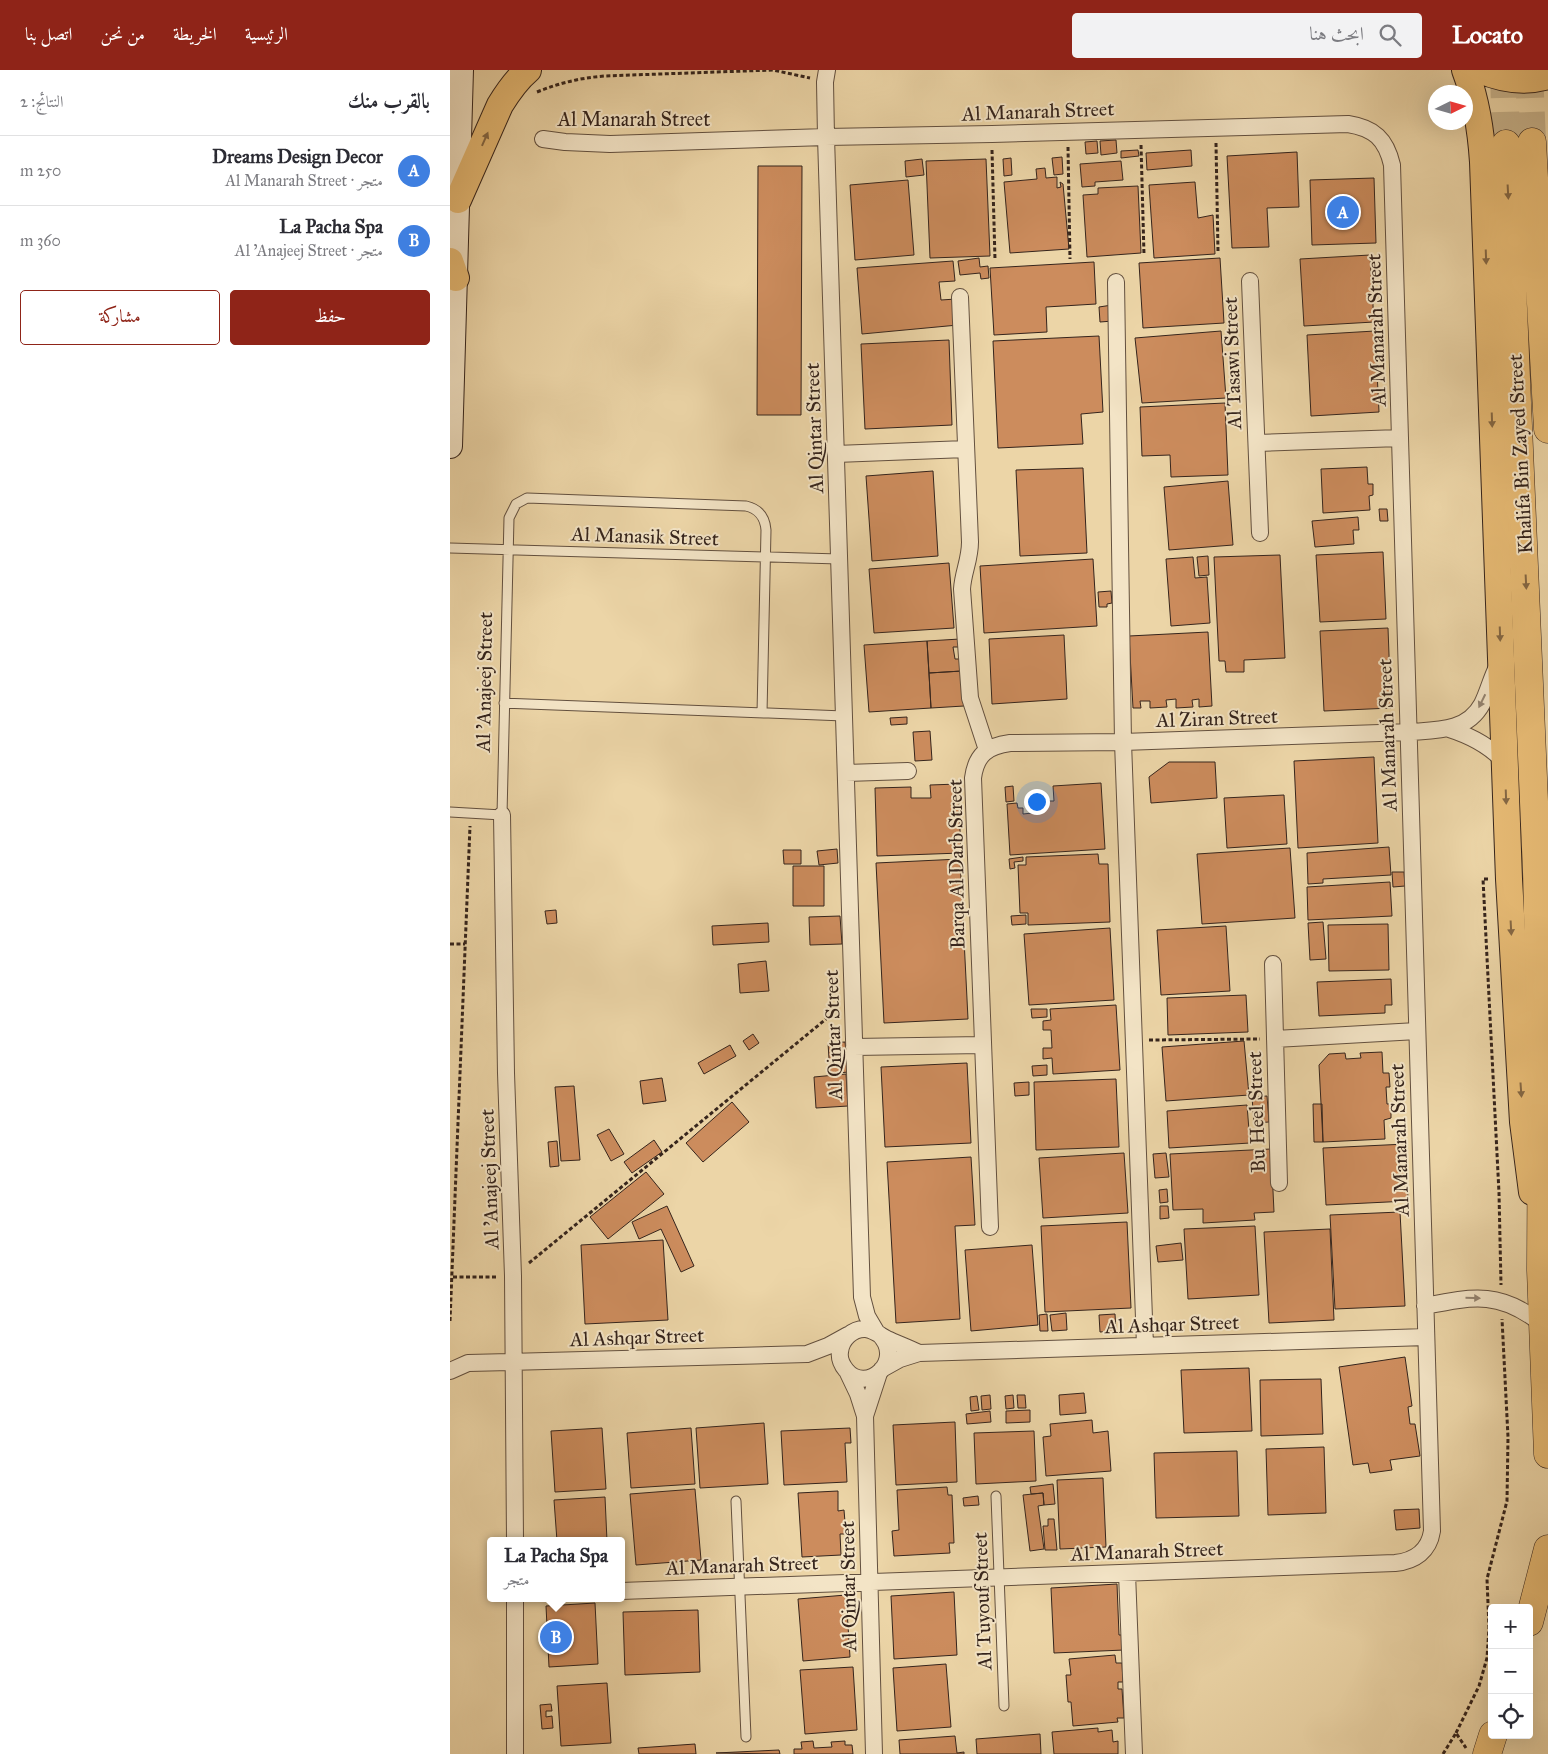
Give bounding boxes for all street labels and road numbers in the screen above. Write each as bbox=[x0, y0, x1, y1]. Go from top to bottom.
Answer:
street label: Al Manarah Street bbox=[960, 96, 1115, 126]
street label: Al Manarah Street bbox=[557, 107, 710, 131]
street label: Al Manarah Street bbox=[1361, 253, 1391, 408]
street label: Al Tasawi Street bbox=[1218, 296, 1246, 431]
street label: Khalifa Bin Zayed Street bbox=[1503, 353, 1537, 555]
street label: Al Qintar Street bbox=[800, 362, 828, 495]
street label: Al Manasik Street bbox=[570, 521, 719, 551]
street label: Al 'Anajeej Street bbox=[471, 612, 497, 753]
street label: Al Manarah Street bbox=[1372, 658, 1402, 813]
street label: Al Ziran Street bbox=[1155, 704, 1278, 732]
street label: Barqa Al Darb Street bbox=[943, 779, 970, 949]
street label: Al Qintar Street bbox=[819, 969, 847, 1102]
street label: Bu Heel Street bbox=[1242, 1051, 1270, 1173]
street label: Al Manarah Street bbox=[1384, 1063, 1414, 1218]
street label: Al 'Anajeej Street bbox=[475, 1108, 503, 1251]
street label: Al Ashqar Street bbox=[1103, 1310, 1240, 1339]
street label: Al Ashqar Street bbox=[568, 1323, 705, 1352]
street label: Al Qintar Street bbox=[835, 1521, 861, 1652]
street label: Al Tuyouf Street bbox=[968, 1532, 996, 1671]
street label: Al Manarah Street bbox=[1069, 1536, 1224, 1566]
street label: Al Manarah Street bbox=[664, 1550, 819, 1580]

